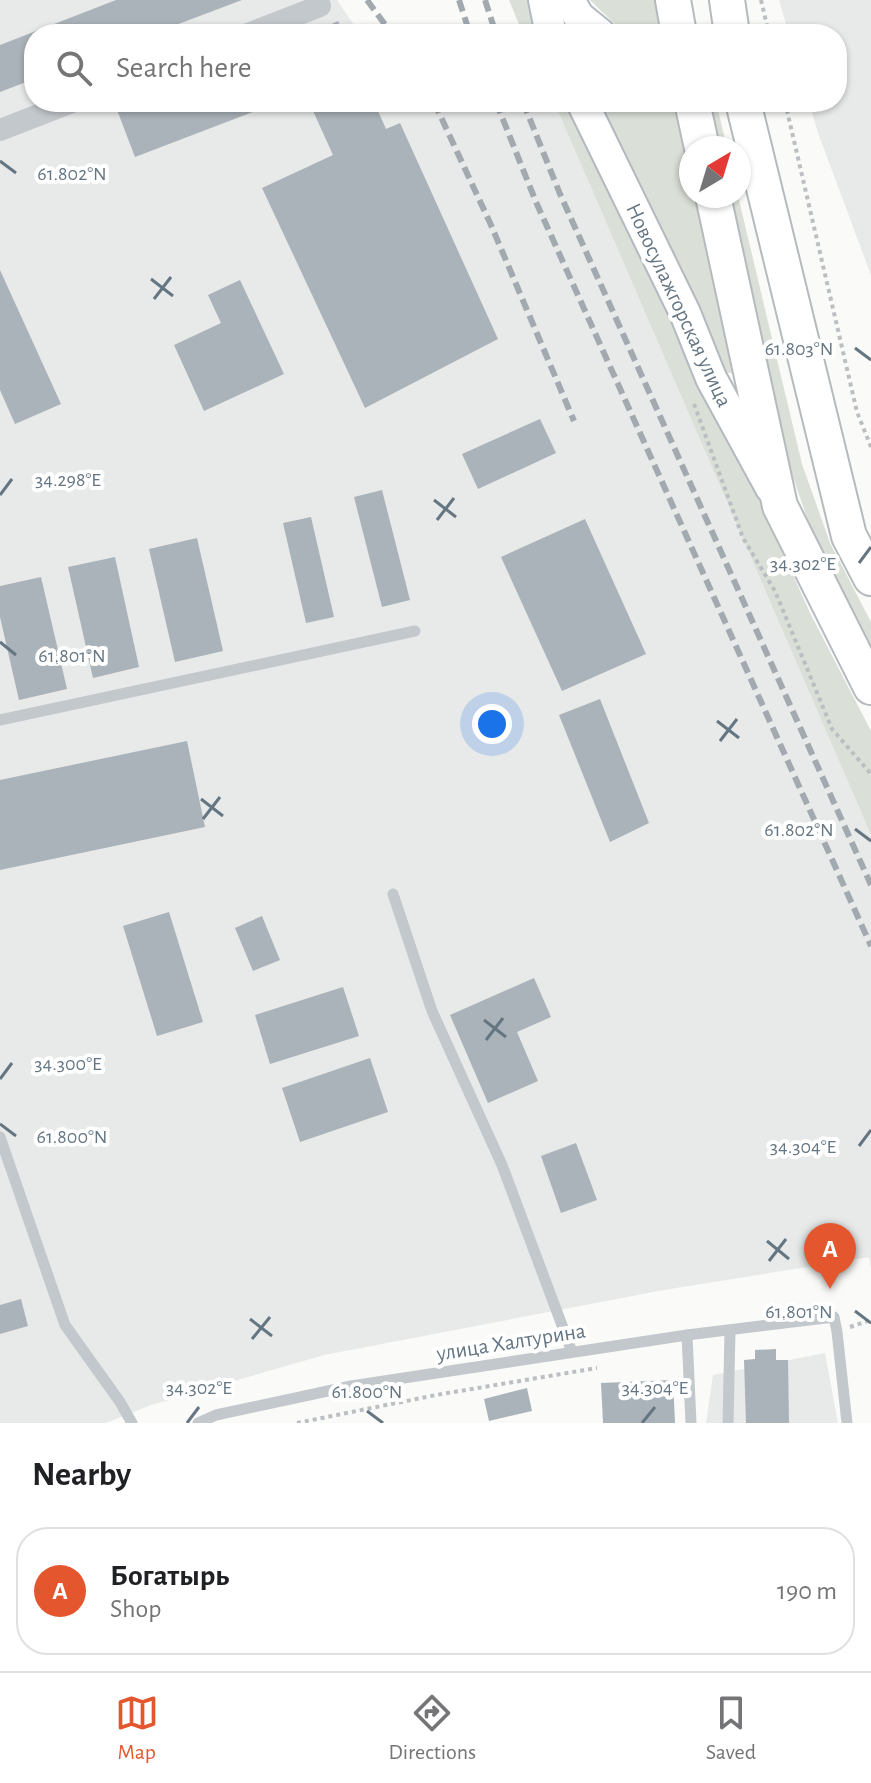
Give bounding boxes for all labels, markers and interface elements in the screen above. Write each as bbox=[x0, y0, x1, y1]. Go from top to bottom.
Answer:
search box bbox=[24, 24, 847, 112]
icon: search bbox=[52, 46, 96, 90]
text: Search here bbox=[116, 53, 252, 83]
north arrow bbox=[679, 136, 751, 208]
text: 61.802°N bbox=[37, 164, 107, 184]
street label: Новосулажгорская улица bbox=[622, 200, 736, 410]
text: 61.803°N bbox=[765, 339, 833, 359]
text: 34.298°E bbox=[35, 470, 101, 490]
text: 34.302°E bbox=[770, 554, 836, 574]
text: 61.801°N bbox=[38, 646, 106, 666]
your location bbox=[472, 704, 512, 744]
text: 61.802°N bbox=[764, 820, 834, 840]
text: 34.300°E bbox=[34, 1054, 102, 1074]
text: 61.800°N bbox=[37, 1127, 107, 1147]
text: 34.304°E bbox=[770, 1137, 837, 1157]
pin: A bbox=[804, 1223, 856, 1289]
text: 61.801°N bbox=[765, 1302, 833, 1322]
street label: улица Халтурина bbox=[434, 1319, 587, 1365]
text: 34.302°E bbox=[166, 1378, 232, 1398]
text: 34.304°E bbox=[622, 1378, 689, 1398]
text: 61.800°N bbox=[332, 1382, 402, 1402]
text: Nearby bbox=[32, 1458, 131, 1492]
text: Богатырь bbox=[110, 1561, 229, 1591]
text: A bbox=[52, 1578, 68, 1604]
text: 190 m bbox=[777, 1578, 837, 1604]
text: Shop bbox=[110, 1596, 162, 1622]
tab: Map bbox=[115, 1691, 159, 1765]
tab: Directions bbox=[388, 1691, 476, 1765]
tab: Saved bbox=[706, 1691, 756, 1765]

